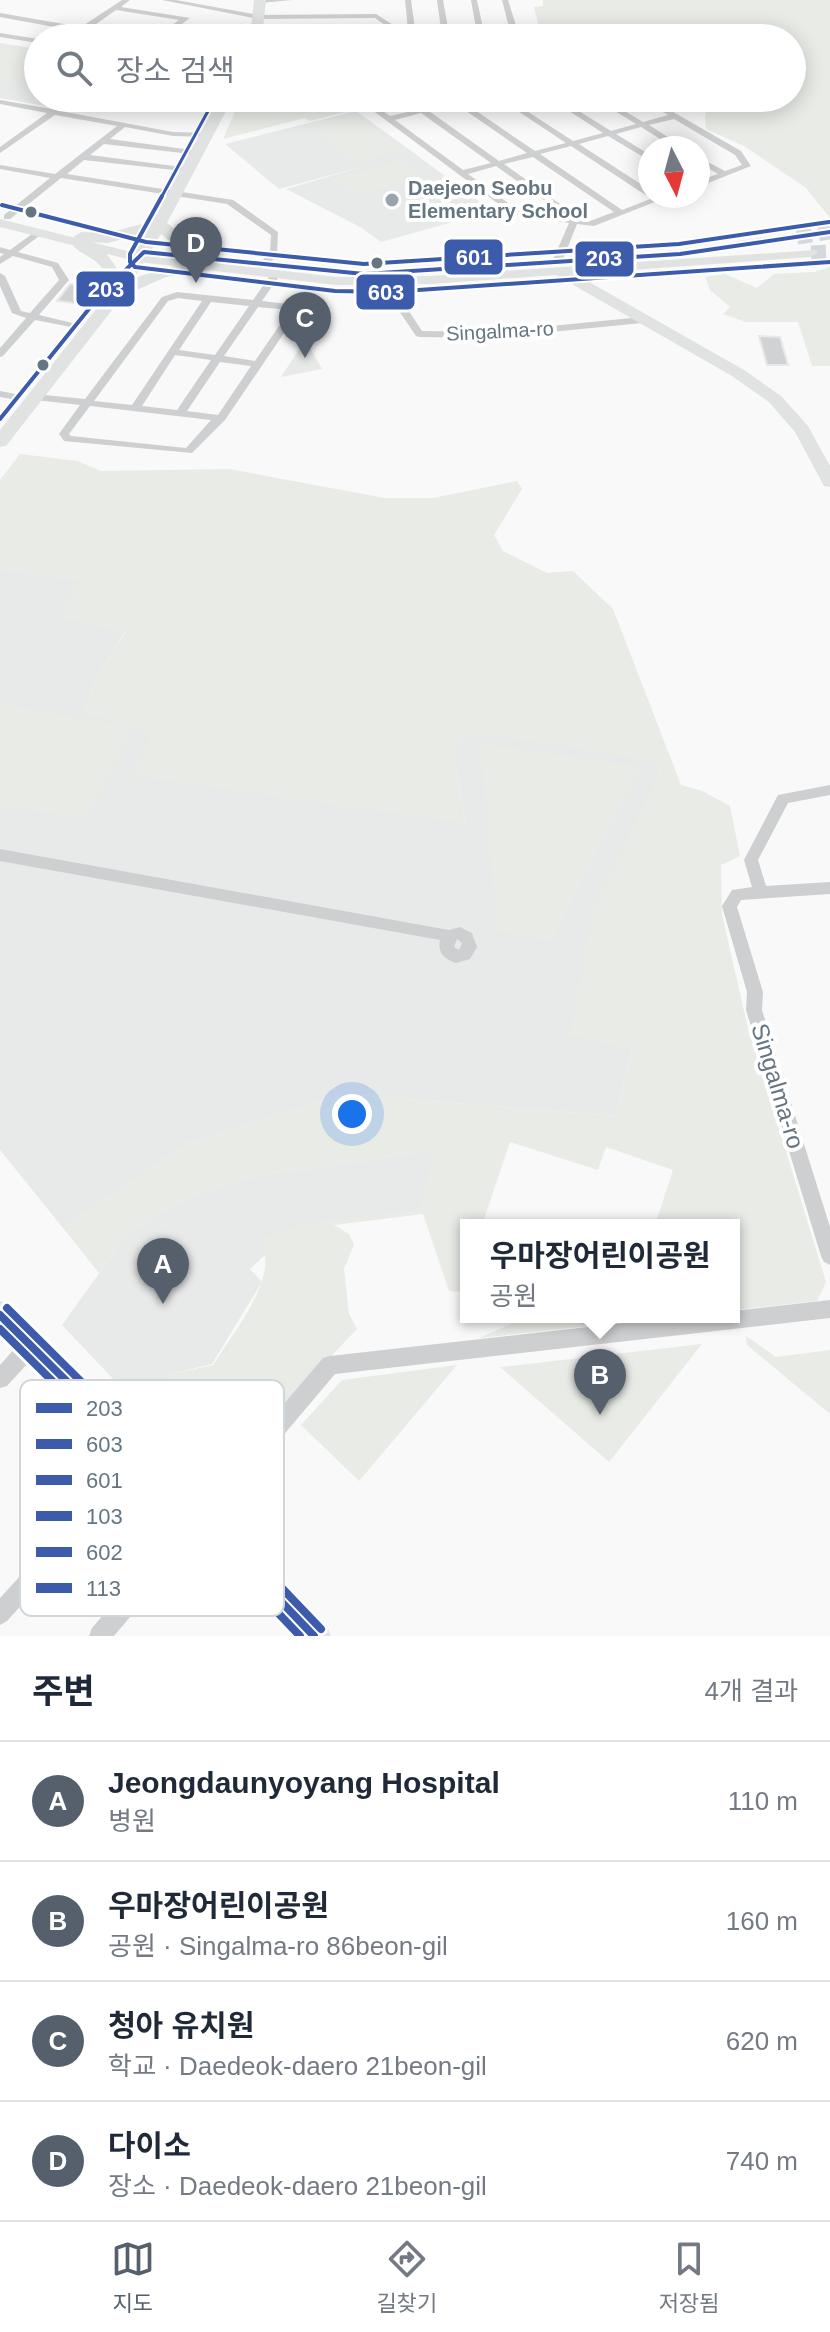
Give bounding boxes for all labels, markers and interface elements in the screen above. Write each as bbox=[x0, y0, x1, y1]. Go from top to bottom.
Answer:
search box bbox=[24, 24, 806, 112]
icon: search bbox=[52, 46, 96, 90]
text: 장소 검색 bbox=[116, 54, 235, 87]
north arrow bbox=[638, 136, 710, 208]
place label: Daejeon Seobu Elementary School bbox=[408, 177, 588, 222]
marker: Daejeon Seobu Elementary School bbox=[383, 191, 401, 209]
unlabelled marker bbox=[23, 204, 39, 220]
pin: D bbox=[170, 217, 222, 283]
line badge: 601 bbox=[443, 238, 504, 276]
line badge: 203 bbox=[574, 240, 635, 278]
text: 601 bbox=[456, 245, 492, 270]
text: 203 bbox=[586, 246, 622, 271]
unlabelled marker bbox=[369, 255, 385, 271]
line badge: 203 bbox=[75, 270, 136, 308]
line badge: 603 bbox=[355, 273, 416, 311]
text: 203 bbox=[88, 277, 124, 302]
text: 603 bbox=[368, 280, 404, 305]
pin: C bbox=[279, 292, 331, 358]
street label: Singalma-ro bbox=[446, 317, 554, 345]
unlabelled marker bbox=[35, 357, 51, 373]
street label: Singalma-ro bbox=[746, 1020, 810, 1152]
your location bbox=[332, 1094, 372, 1134]
popup bbox=[460, 1219, 740, 1323]
pin: A bbox=[137, 1238, 189, 1304]
text: 우마장어린이공원 bbox=[490, 1239, 710, 1272]
text: 공원 bbox=[490, 1281, 537, 1311]
pin: B bbox=[574, 1349, 626, 1415]
legend bbox=[20, 1380, 284, 1616]
text: 203 bbox=[86, 1396, 123, 1421]
text: 603 bbox=[86, 1432, 123, 1457]
text: 601 bbox=[86, 1468, 123, 1493]
text: 103 bbox=[86, 1504, 123, 1529]
text: 602 bbox=[86, 1540, 123, 1565]
text: 113 bbox=[86, 1576, 121, 1601]
text: 주변 bbox=[32, 1672, 95, 1710]
text: 4개 결과 bbox=[705, 1676, 798, 1706]
text: Jeongdaunyoyang Hospital bbox=[108, 1766, 500, 1799]
text: A bbox=[49, 1786, 67, 1816]
text: 110 m bbox=[728, 1786, 798, 1816]
text: 병원 bbox=[108, 1806, 156, 1836]
text: 우마장어린이공원 bbox=[108, 1889, 329, 1922]
text: B bbox=[49, 1906, 67, 1936]
text: 160 m bbox=[726, 1906, 798, 1936]
text: 공원 · Singalma-ro 86beon-gil bbox=[108, 1931, 448, 1961]
text: 청아 유치원 bbox=[108, 2009, 254, 2042]
text: C bbox=[49, 2026, 67, 2056]
text: 620 m bbox=[726, 2026, 798, 2056]
text: 학교 · Daedeok-daero 21beon-gil bbox=[108, 2051, 487, 2081]
text: 다이소 bbox=[108, 2129, 191, 2162]
text: D bbox=[49, 2146, 67, 2176]
text: 740 m bbox=[726, 2146, 798, 2176]
text: 장소 · Daedeok-daero 21beon-gil bbox=[108, 2171, 487, 2201]
tab: 지도 bbox=[111, 2237, 155, 2317]
tab: 길찾기 bbox=[376, 2237, 437, 2317]
tab: 저장됨 bbox=[658, 2237, 719, 2317]

